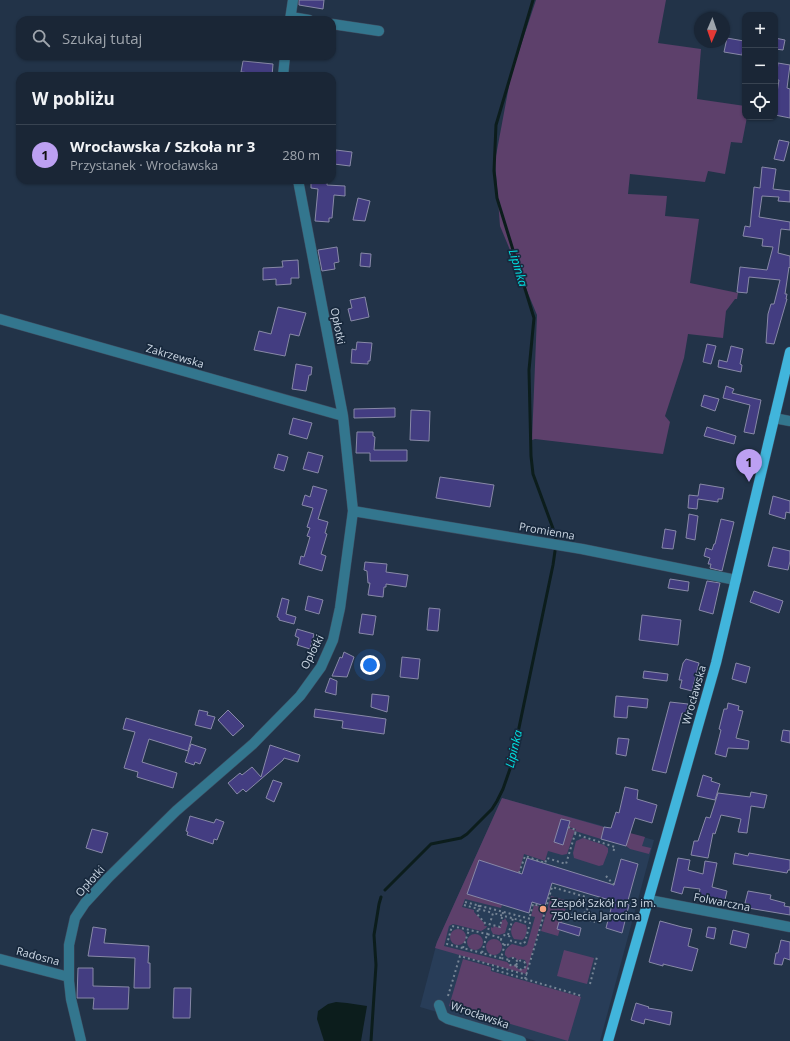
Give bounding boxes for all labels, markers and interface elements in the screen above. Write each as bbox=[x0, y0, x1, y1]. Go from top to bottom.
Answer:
north arrow bbox=[694, 12, 730, 48]
map controls bbox=[742, 12, 778, 120]
button: + bbox=[742, 12, 778, 48]
search box bbox=[16, 16, 336, 60]
icon: search bbox=[30, 27, 52, 49]
text: Szukaj tutaj bbox=[62, 28, 142, 48]
button: − bbox=[742, 48, 778, 84]
button: locate bbox=[742, 84, 778, 120]
text: W pobliżu bbox=[32, 87, 115, 110]
text: Wrocławska / Szkoła nr 3 bbox=[70, 136, 255, 156]
text: 1 bbox=[41, 146, 49, 164]
text: 280 m bbox=[282, 146, 320, 164]
text: Przystanek · Wrocławska bbox=[70, 156, 218, 174]
water label: Lipinka bbox=[505, 247, 532, 289]
street label: Opłotki bbox=[328, 306, 349, 346]
street label: Zakrzewska bbox=[144, 340, 206, 371]
pin: 1 bbox=[736, 449, 762, 482]
street label: Promienna bbox=[518, 518, 576, 543]
street label: Opłotki bbox=[296, 632, 327, 672]
your location bbox=[360, 655, 380, 675]
street label: Wrocławska bbox=[678, 663, 709, 726]
water label: Lipinka bbox=[501, 728, 526, 769]
street label: Opłotki bbox=[72, 862, 108, 899]
street label: Folwarczna bbox=[692, 889, 752, 914]
place label: Zespół Szkół nr 3 im. 750-lecia Jarocina bbox=[551, 895, 656, 923]
marker: Zespół Szkół nr 3 im. 750-lecia Jarocina bbox=[538, 904, 548, 914]
street label: Radosna bbox=[15, 943, 61, 969]
street label: Wrocławska bbox=[449, 997, 511, 1032]

